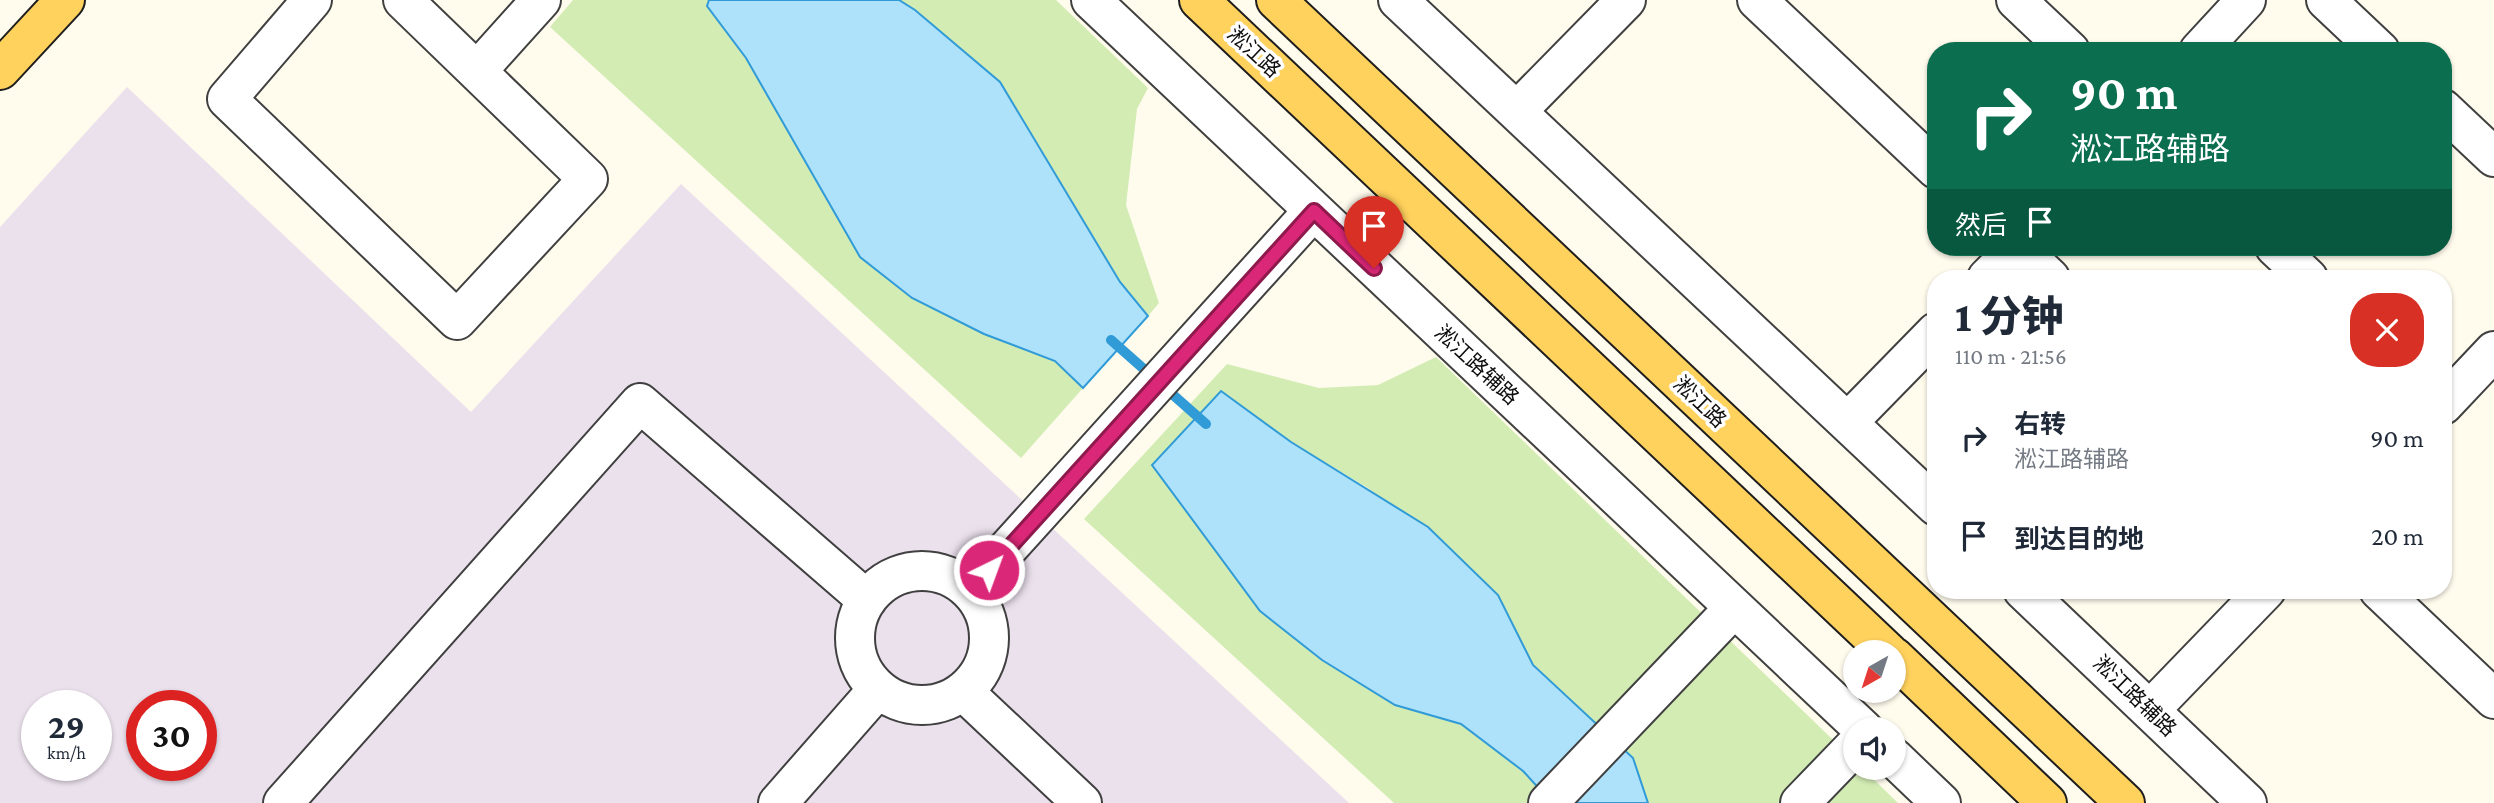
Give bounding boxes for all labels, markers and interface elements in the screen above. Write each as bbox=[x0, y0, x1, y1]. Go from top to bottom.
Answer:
street label: 淞江路 bbox=[1223, 22, 1285, 82]
text: 90 m bbox=[2070, 65, 2177, 120]
icon: right bbox=[1955, 70, 2046, 161]
text: 淞江路辅路 bbox=[2070, 131, 2230, 167]
pin bbox=[1344, 196, 1404, 268]
icon: arrive bbox=[2021, 203, 2059, 241]
icon: arrive bbox=[1355, 207, 1393, 245]
text: 然后 bbox=[1955, 211, 2007, 240]
text: 1 分钟 bbox=[1955, 293, 2064, 340]
button: close bbox=[2350, 293, 2424, 367]
street label: 淞江路辅路 bbox=[1430, 320, 1524, 410]
text: 110 m · 21:56 bbox=[1955, 343, 2067, 369]
street label: 淞江路 bbox=[1669, 371, 1731, 433]
text: 右转 bbox=[2014, 410, 2066, 439]
icon: right bbox=[1955, 419, 1993, 457]
text: 90 m bbox=[2370, 424, 2424, 453]
text: 淞江路辅路 bbox=[2014, 446, 2129, 472]
icon: arrive bbox=[1955, 517, 1993, 555]
text: 20 m bbox=[2371, 522, 2424, 551]
text: 到达目的地 bbox=[2014, 525, 2144, 554]
position arrow bbox=[952, 533, 1026, 607]
north arrow bbox=[1843, 640, 1906, 704]
map controls bbox=[1843, 640, 1906, 780]
street label: 淞江路辅路 bbox=[2089, 651, 2181, 741]
speed limit sign: 30 bbox=[126, 690, 217, 781]
text: 29 bbox=[48, 707, 85, 746]
button: sound bbox=[1843, 717, 1906, 780]
text: km/h bbox=[47, 743, 86, 763]

